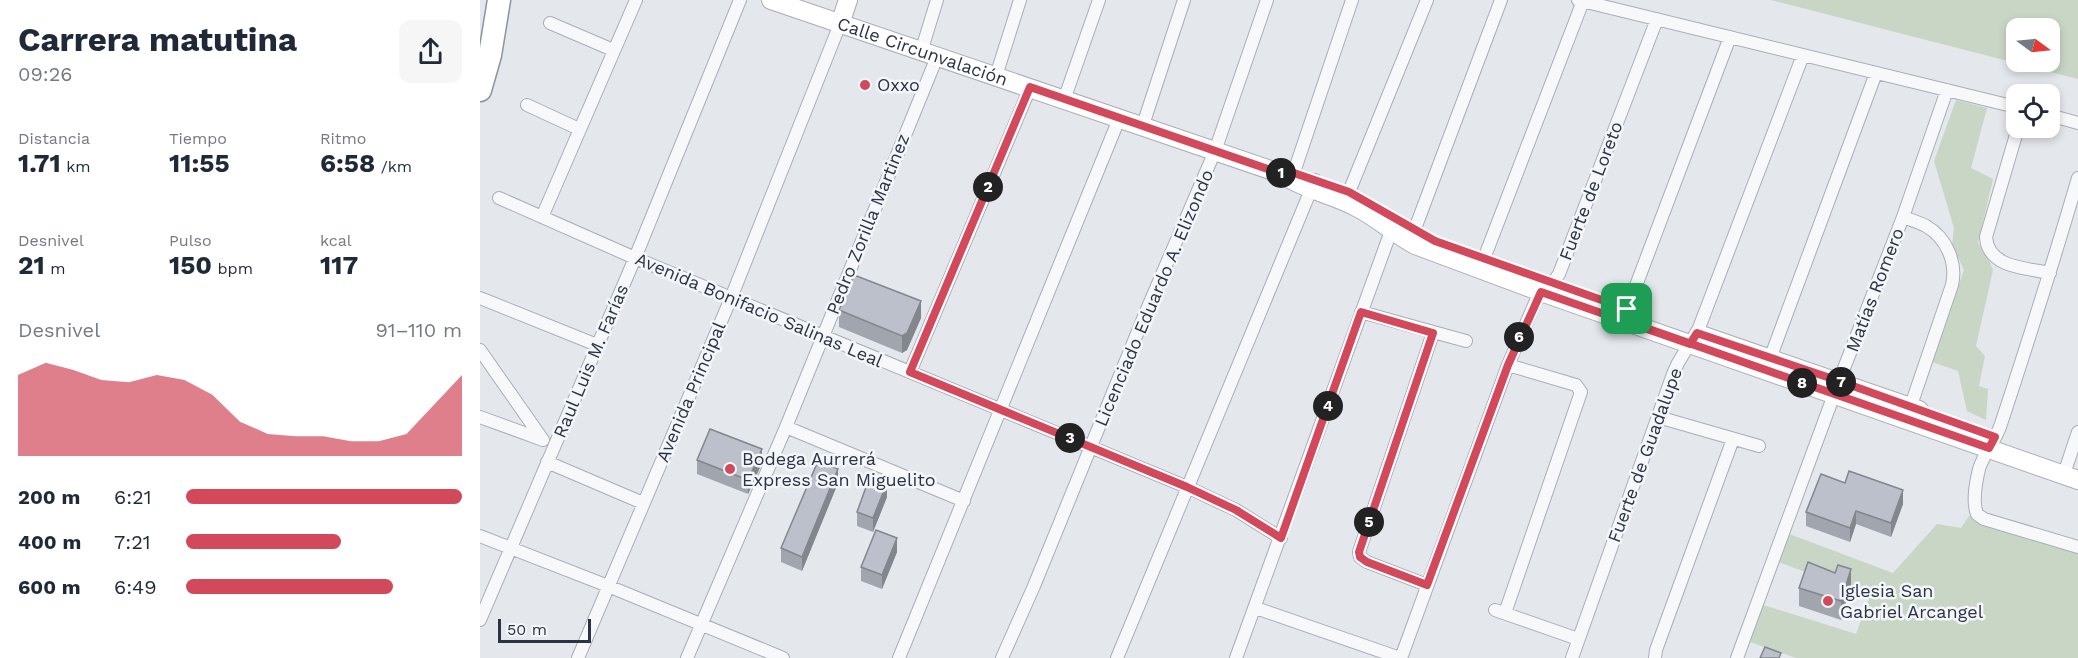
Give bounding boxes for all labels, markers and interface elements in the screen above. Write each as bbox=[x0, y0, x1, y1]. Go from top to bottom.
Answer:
street label: Calle Circunvalación bbox=[835, 12, 1010, 90]
north arrow bbox=[2006, 18, 2060, 72]
map controls bbox=[2006, 18, 2060, 138]
text: Carrera matutina bbox=[18, 20, 297, 59]
button: share bbox=[399, 20, 462, 83]
text: 09:26 bbox=[18, 62, 73, 86]
place label: Oxxo bbox=[877, 74, 920, 95]
marker: Oxxo bbox=[858, 78, 872, 92]
button: locate bbox=[2006, 84, 2060, 138]
street label: Fuerte de Loreto bbox=[1554, 118, 1627, 263]
text: Distancia bbox=[18, 129, 90, 148]
text: Tiempo bbox=[169, 129, 227, 148]
text: Ritmo bbox=[320, 129, 366, 148]
street label: Pedro Zorilla Martinez bbox=[822, 130, 913, 317]
text: 1.71 bbox=[18, 148, 61, 178]
text: 11:55 bbox=[169, 148, 230, 178]
text: 6:58 bbox=[320, 148, 375, 178]
text: km bbox=[61, 157, 91, 176]
text: /km bbox=[375, 157, 412, 176]
pin: 1 bbox=[1266, 158, 1296, 188]
text: 1 bbox=[1278, 163, 1284, 182]
street label: Licenciado Eduardo A. Elizondo bbox=[1090, 166, 1217, 429]
pin: 2 bbox=[973, 172, 1003, 202]
text: 2 bbox=[983, 177, 993, 196]
street label: Matías Romero bbox=[1841, 225, 1908, 355]
text: Desnivel bbox=[18, 231, 84, 250]
text: Pulso bbox=[169, 231, 212, 250]
text: kcal bbox=[320, 231, 352, 250]
street label: Avenida Bonifacio Salinas Leal bbox=[632, 248, 886, 371]
text: 21 bbox=[18, 250, 45, 280]
text: 150 bbox=[169, 250, 212, 280]
text: 117 bbox=[320, 250, 358, 280]
text: m bbox=[45, 259, 65, 278]
text: bpm bbox=[212, 259, 253, 278]
street label: Raul Luis M. Farías bbox=[549, 281, 632, 441]
pin bbox=[1601, 283, 1652, 334]
icon: arrive bbox=[1610, 292, 1643, 325]
text: Desnivel bbox=[18, 318, 100, 342]
text: 91–110 m bbox=[375, 318, 462, 342]
street label: Avenida Principal bbox=[652, 318, 730, 465]
pin: 6 bbox=[1504, 322, 1534, 352]
text: 6 bbox=[1514, 327, 1524, 346]
street label: Fuerte de Guadalupe bbox=[1603, 365, 1686, 545]
pin: 7 bbox=[1826, 367, 1856, 397]
pin: 8 bbox=[1787, 368, 1817, 398]
text: 7 bbox=[1836, 372, 1846, 391]
text: 8 bbox=[1797, 373, 1807, 392]
pin: 4 bbox=[1313, 391, 1343, 421]
text: 4 bbox=[1323, 396, 1333, 415]
pin: 3 bbox=[1055, 423, 1085, 453]
text: 3 bbox=[1065, 428, 1075, 447]
place label: Bodega Aurrerá Express San Miguelito bbox=[742, 448, 936, 490]
marker: Bodega Aurrerá Express San Miguelito bbox=[723, 462, 737, 476]
text: 200 m bbox=[18, 485, 80, 509]
text: 6:21 bbox=[114, 485, 152, 509]
pin: 5 bbox=[1354, 507, 1384, 537]
text: 5 bbox=[1364, 512, 1374, 531]
text: 400 m bbox=[18, 530, 81, 554]
text: 7:21 bbox=[114, 530, 151, 554]
text: 600 m bbox=[18, 575, 81, 599]
text: 6:49 bbox=[114, 575, 157, 599]
place label: Iglesia San Gabriel Arcangel bbox=[1840, 580, 1984, 622]
marker: Iglesia San Gabriel Arcangel bbox=[1821, 594, 1835, 608]
scale bar bbox=[498, 616, 591, 644]
text: 50 m bbox=[507, 620, 547, 639]

